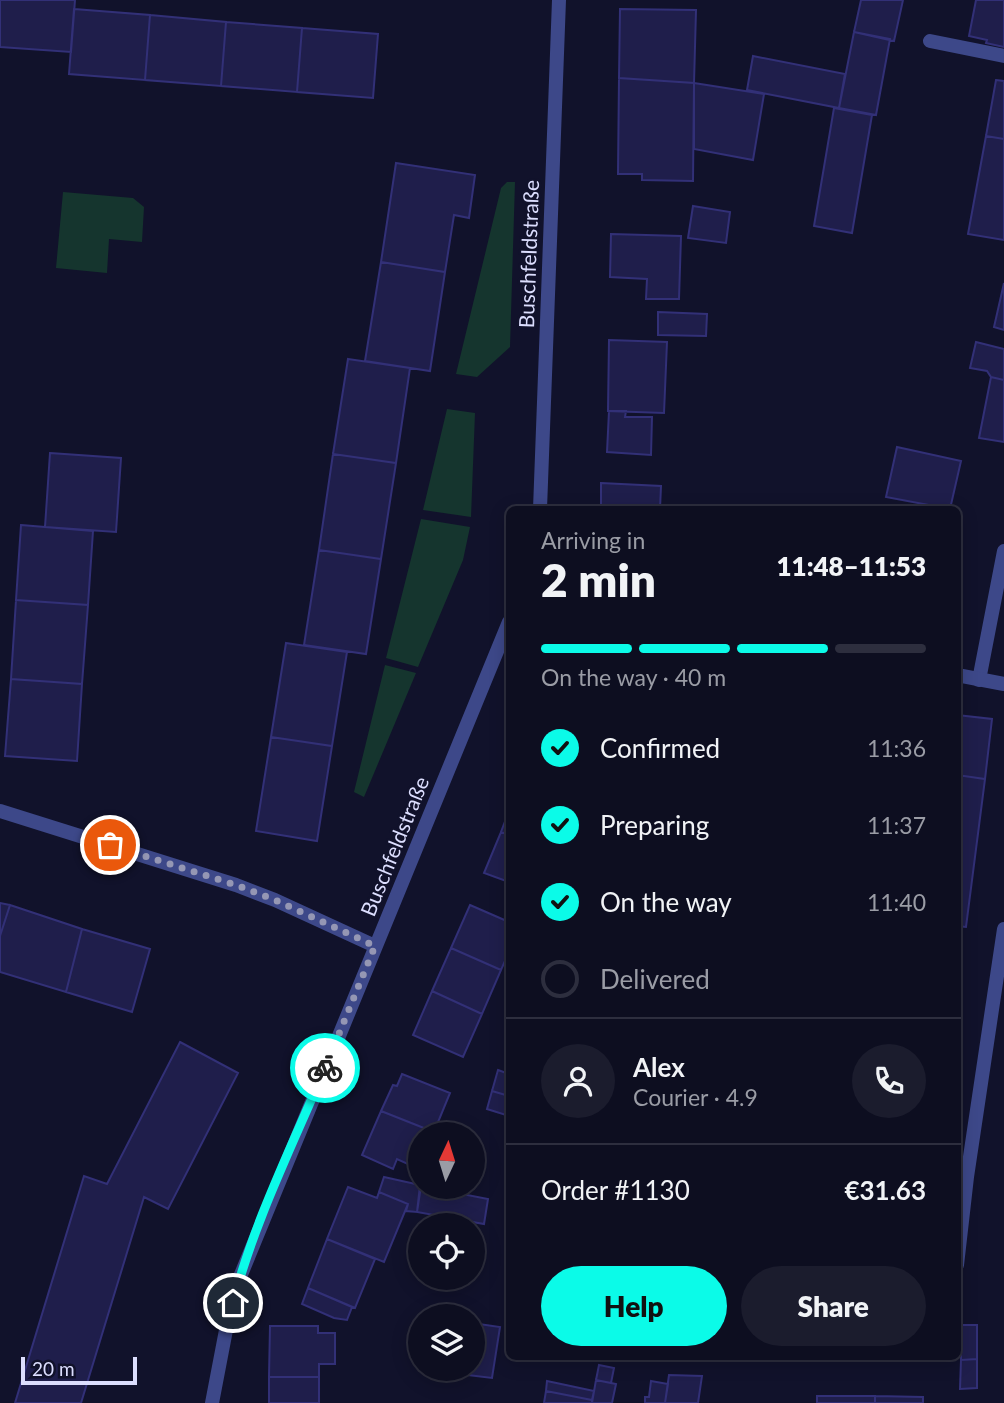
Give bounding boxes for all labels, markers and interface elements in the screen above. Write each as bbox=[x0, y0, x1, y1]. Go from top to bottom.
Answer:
street label: Buschfeldstraße bbox=[513, 179, 543, 329]
text: Arriving in bbox=[541, 526, 645, 554]
text: 11:48–11:53 bbox=[776, 550, 926, 582]
text: 2 min bbox=[541, 552, 656, 607]
text: On the way · 40 m bbox=[541, 663, 726, 691]
icon: check bbox=[541, 729, 579, 767]
text: Confirmed bbox=[600, 732, 720, 764]
text: 11:36 bbox=[867, 734, 926, 762]
street label: Buschfeldstraße bbox=[355, 773, 433, 919]
icon: check bbox=[541, 806, 579, 844]
text: Preparing bbox=[600, 809, 709, 841]
text: 11:37 bbox=[867, 811, 926, 839]
pin bbox=[80, 815, 140, 875]
icon: bag bbox=[91, 826, 129, 864]
icon: check bbox=[541, 883, 579, 921]
text: On the way bbox=[600, 886, 732, 918]
text: 11:40 bbox=[867, 888, 926, 916]
text: Delivered bbox=[600, 963, 710, 995]
courier bbox=[290, 1033, 360, 1103]
button: person bbox=[541, 1044, 615, 1118]
button: phone bbox=[852, 1044, 926, 1118]
icon: bike bbox=[306, 1049, 344, 1087]
text: Alex bbox=[633, 1051, 685, 1083]
text: Courier · 4.9 bbox=[633, 1083, 758, 1111]
north arrow bbox=[408, 1122, 485, 1199]
map controls bbox=[408, 1122, 485, 1381]
text: Order #1130 bbox=[541, 1174, 690, 1206]
text: €31.63 bbox=[844, 1174, 926, 1206]
button: locate bbox=[408, 1213, 485, 1290]
button: Help bbox=[541, 1266, 727, 1346]
button: Share bbox=[741, 1266, 926, 1346]
pin bbox=[203, 1273, 263, 1333]
icon: home bbox=[214, 1284, 252, 1322]
button: layers bbox=[408, 1304, 485, 1381]
scale bar bbox=[21, 1354, 136, 1386]
text: 20 m bbox=[32, 1357, 75, 1380]

